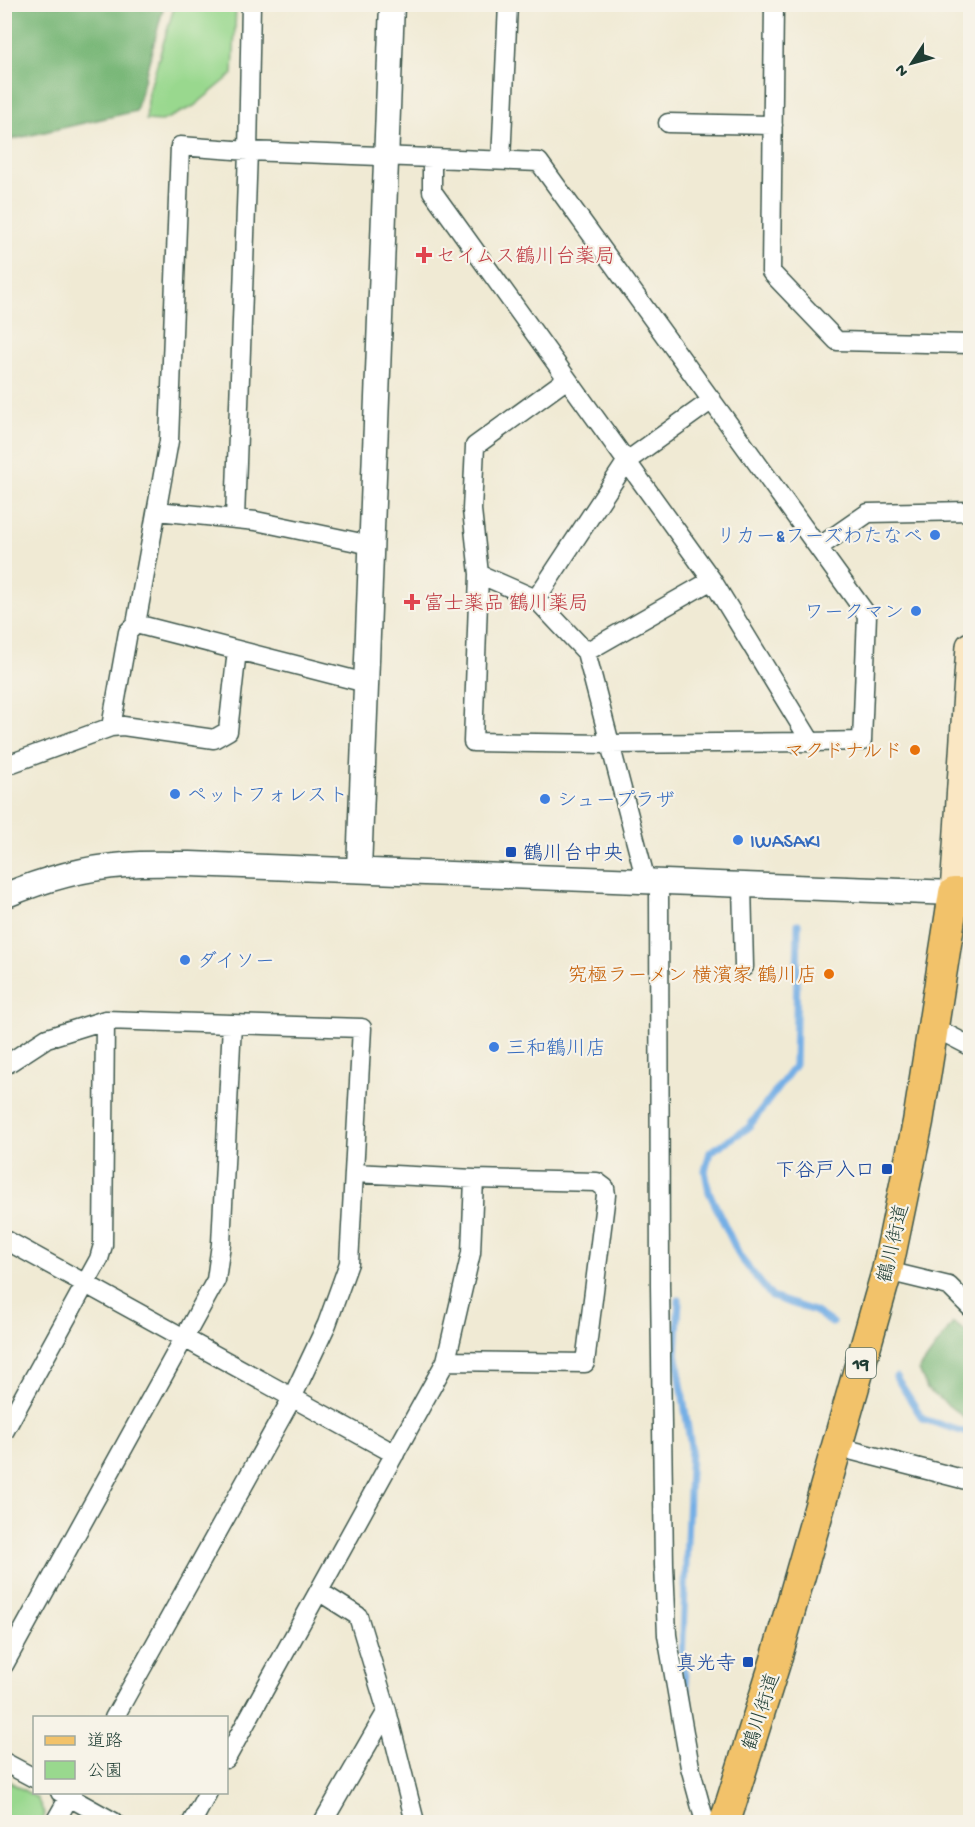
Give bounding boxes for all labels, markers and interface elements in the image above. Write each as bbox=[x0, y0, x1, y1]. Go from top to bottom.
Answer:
north arrow bbox=[882, 33, 942, 93]
text: N bbox=[892, 60, 913, 80]
place label: セイムス鶴川台薬局 bbox=[436, 245, 615, 270]
marker: セイムス鶴川台薬局 bbox=[417, 248, 431, 262]
place label: リカー&フーズわたなべ bbox=[716, 526, 923, 550]
marker: リカー&フーズわたなべ bbox=[928, 528, 942, 542]
place label: 富士薬品 鶴川薬局 bbox=[424, 592, 589, 617]
marker: 富士薬品 鶴川薬局 bbox=[405, 595, 419, 609]
place label: ワークマン bbox=[804, 603, 904, 626]
marker: ワークマン bbox=[909, 604, 923, 618]
place label: マクドナルド bbox=[785, 742, 903, 765]
marker: マクドナルド bbox=[908, 743, 922, 757]
place label: ペットフォレスト bbox=[187, 786, 349, 809]
marker: ペットフォレスト bbox=[168, 787, 182, 801]
place label: シュープラザ bbox=[557, 790, 675, 814]
marker: シュープラザ bbox=[538, 792, 552, 806]
place label: IWASAKI bbox=[750, 832, 821, 855]
marker: IWASAKI bbox=[731, 833, 745, 847]
place label: 鶴川台中央 bbox=[523, 842, 623, 867]
marker: 鶴川台中央 bbox=[504, 845, 518, 859]
place label: ダイソー bbox=[197, 950, 275, 975]
marker: ダイソー bbox=[178, 953, 192, 967]
place label: 究極ラーメン 横濱家 鶴川店 bbox=[568, 964, 817, 989]
marker: 究極ラーメン 横濱家 鶴川店 bbox=[822, 967, 836, 981]
place label: 三和鶴川店 bbox=[506, 1037, 606, 1062]
marker: 三和鶴川店 bbox=[487, 1040, 501, 1054]
place label: 下谷戸入口 bbox=[775, 1160, 875, 1184]
marker: 下谷戸入口 bbox=[880, 1162, 894, 1176]
street label: 鶴川街道 bbox=[873, 1202, 916, 1285]
road number: 19 bbox=[846, 1348, 876, 1378]
place label: 真光寺 bbox=[676, 1652, 736, 1677]
marker: 真光寺 bbox=[741, 1655, 755, 1669]
street label: 鶴川街道 bbox=[738, 1670, 787, 1754]
legend bbox=[33, 1716, 228, 1794]
text: 道路 bbox=[87, 1731, 123, 1753]
text: 公園 bbox=[87, 1762, 123, 1783]

